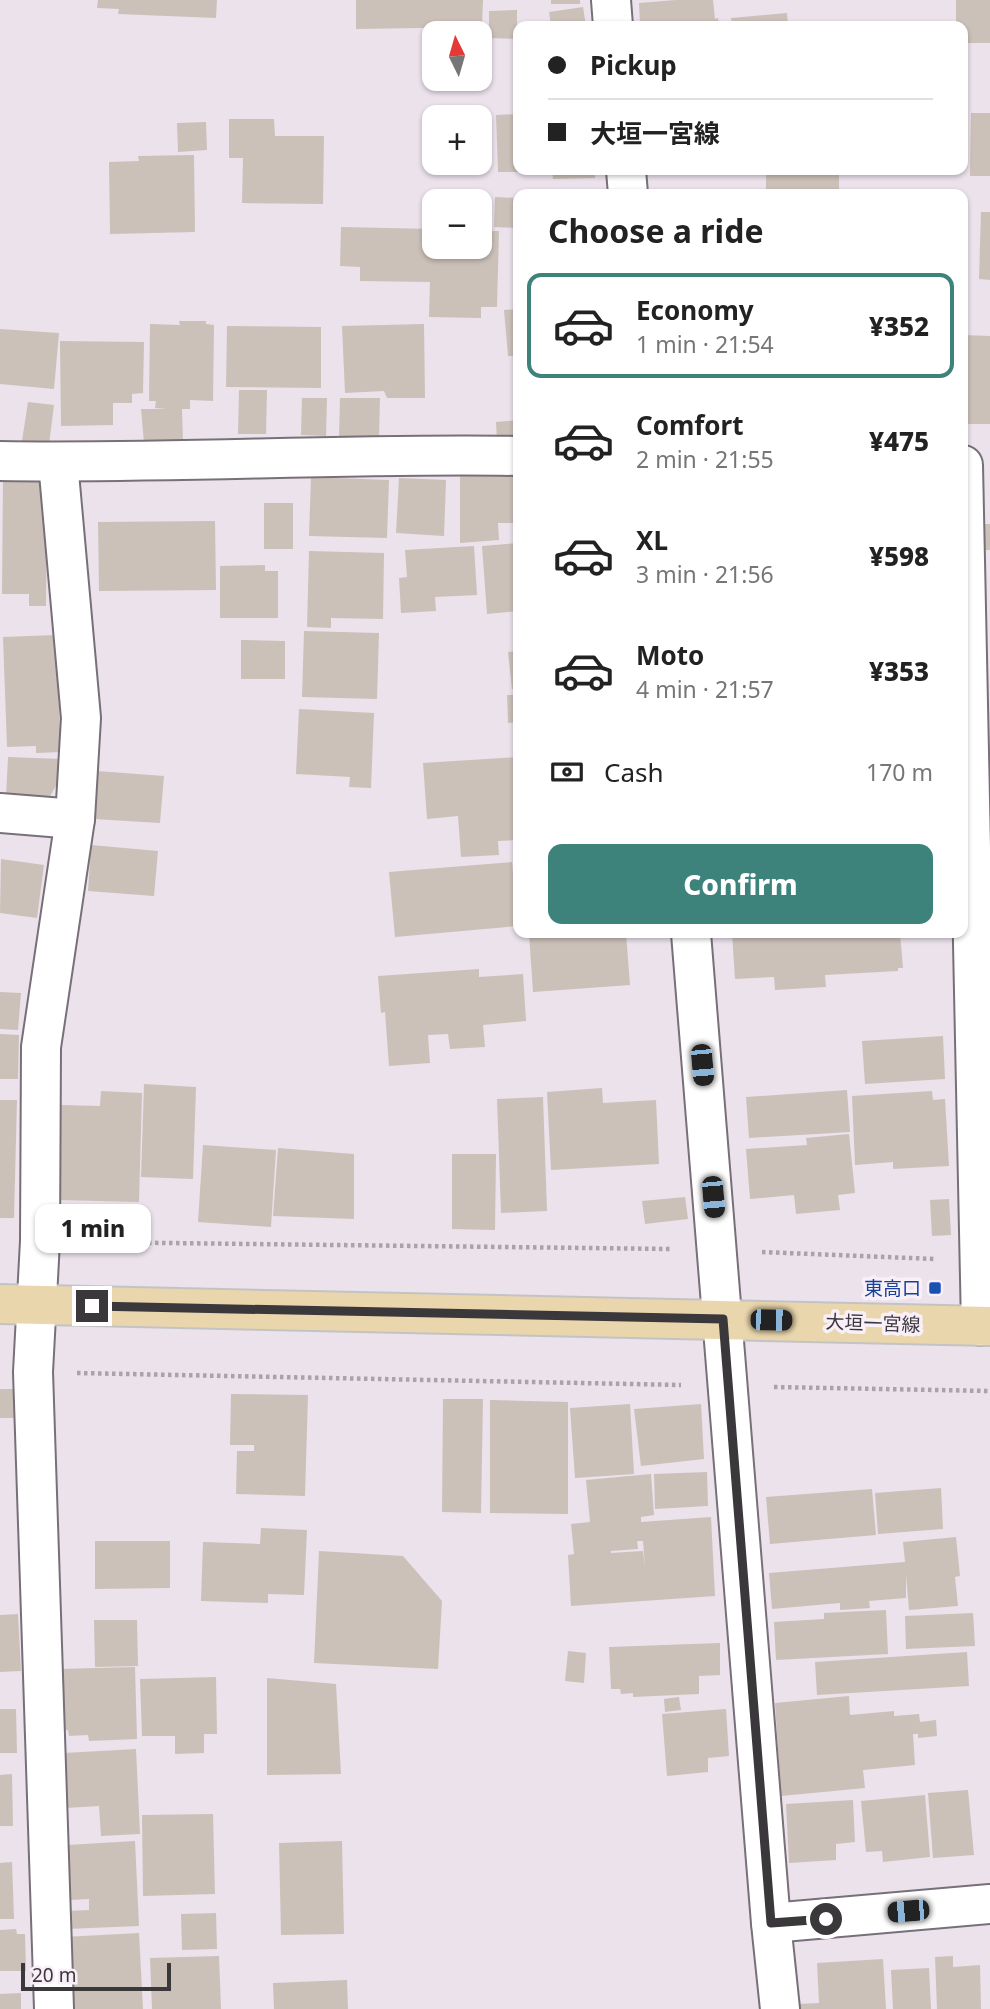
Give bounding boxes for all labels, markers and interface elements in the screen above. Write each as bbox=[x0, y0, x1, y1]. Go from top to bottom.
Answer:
north arrow bbox=[422, 21, 492, 91]
map controls bbox=[422, 21, 492, 259]
text: Pickup bbox=[590, 47, 677, 83]
button: + bbox=[422, 105, 492, 175]
text: 大垣一宮線 bbox=[590, 115, 720, 151]
button: − bbox=[422, 189, 492, 259]
text: Choose a ride bbox=[548, 209, 764, 252]
text: Economy bbox=[636, 292, 754, 328]
icon: car bbox=[552, 294, 615, 357]
text: ¥352 bbox=[869, 308, 929, 344]
text: 1 min · 21:54 bbox=[636, 328, 774, 360]
text: Comfort bbox=[636, 407, 744, 443]
icon: car bbox=[552, 409, 615, 472]
text: ¥475 bbox=[869, 423, 929, 459]
text: 2 min · 21:55 bbox=[636, 443, 774, 475]
text: XL bbox=[636, 522, 668, 558]
icon: car bbox=[552, 524, 615, 587]
text: ¥598 bbox=[869, 538, 929, 574]
text: 3 min · 21:56 bbox=[636, 558, 774, 590]
text: Moto bbox=[636, 637, 704, 673]
icon: car bbox=[552, 639, 615, 702]
text: ¥353 bbox=[869, 653, 929, 689]
text: 4 min · 21:57 bbox=[636, 673, 774, 705]
icon: cash bbox=[548, 753, 586, 791]
text: Cash bbox=[604, 754, 664, 790]
text: 170 m bbox=[866, 756, 933, 788]
button: Confirm bbox=[548, 844, 933, 924]
car bbox=[690, 1043, 715, 1087]
car bbox=[701, 1175, 726, 1219]
callout: 1 min bbox=[34, 1204, 150, 1254]
text: 1 min bbox=[61, 1212, 125, 1244]
place label: 東高口 bbox=[864, 1275, 921, 1301]
marker: 東高口 bbox=[927, 1280, 943, 1296]
route end bbox=[76, 1290, 108, 1322]
street label: 大垣一宮線 bbox=[825, 1308, 921, 1338]
car bbox=[750, 1309, 793, 1331]
car bbox=[887, 1899, 930, 1923]
route start bbox=[810, 1903, 842, 1935]
scale bar bbox=[21, 1960, 172, 1992]
text: 20 m bbox=[32, 1962, 76, 1988]

